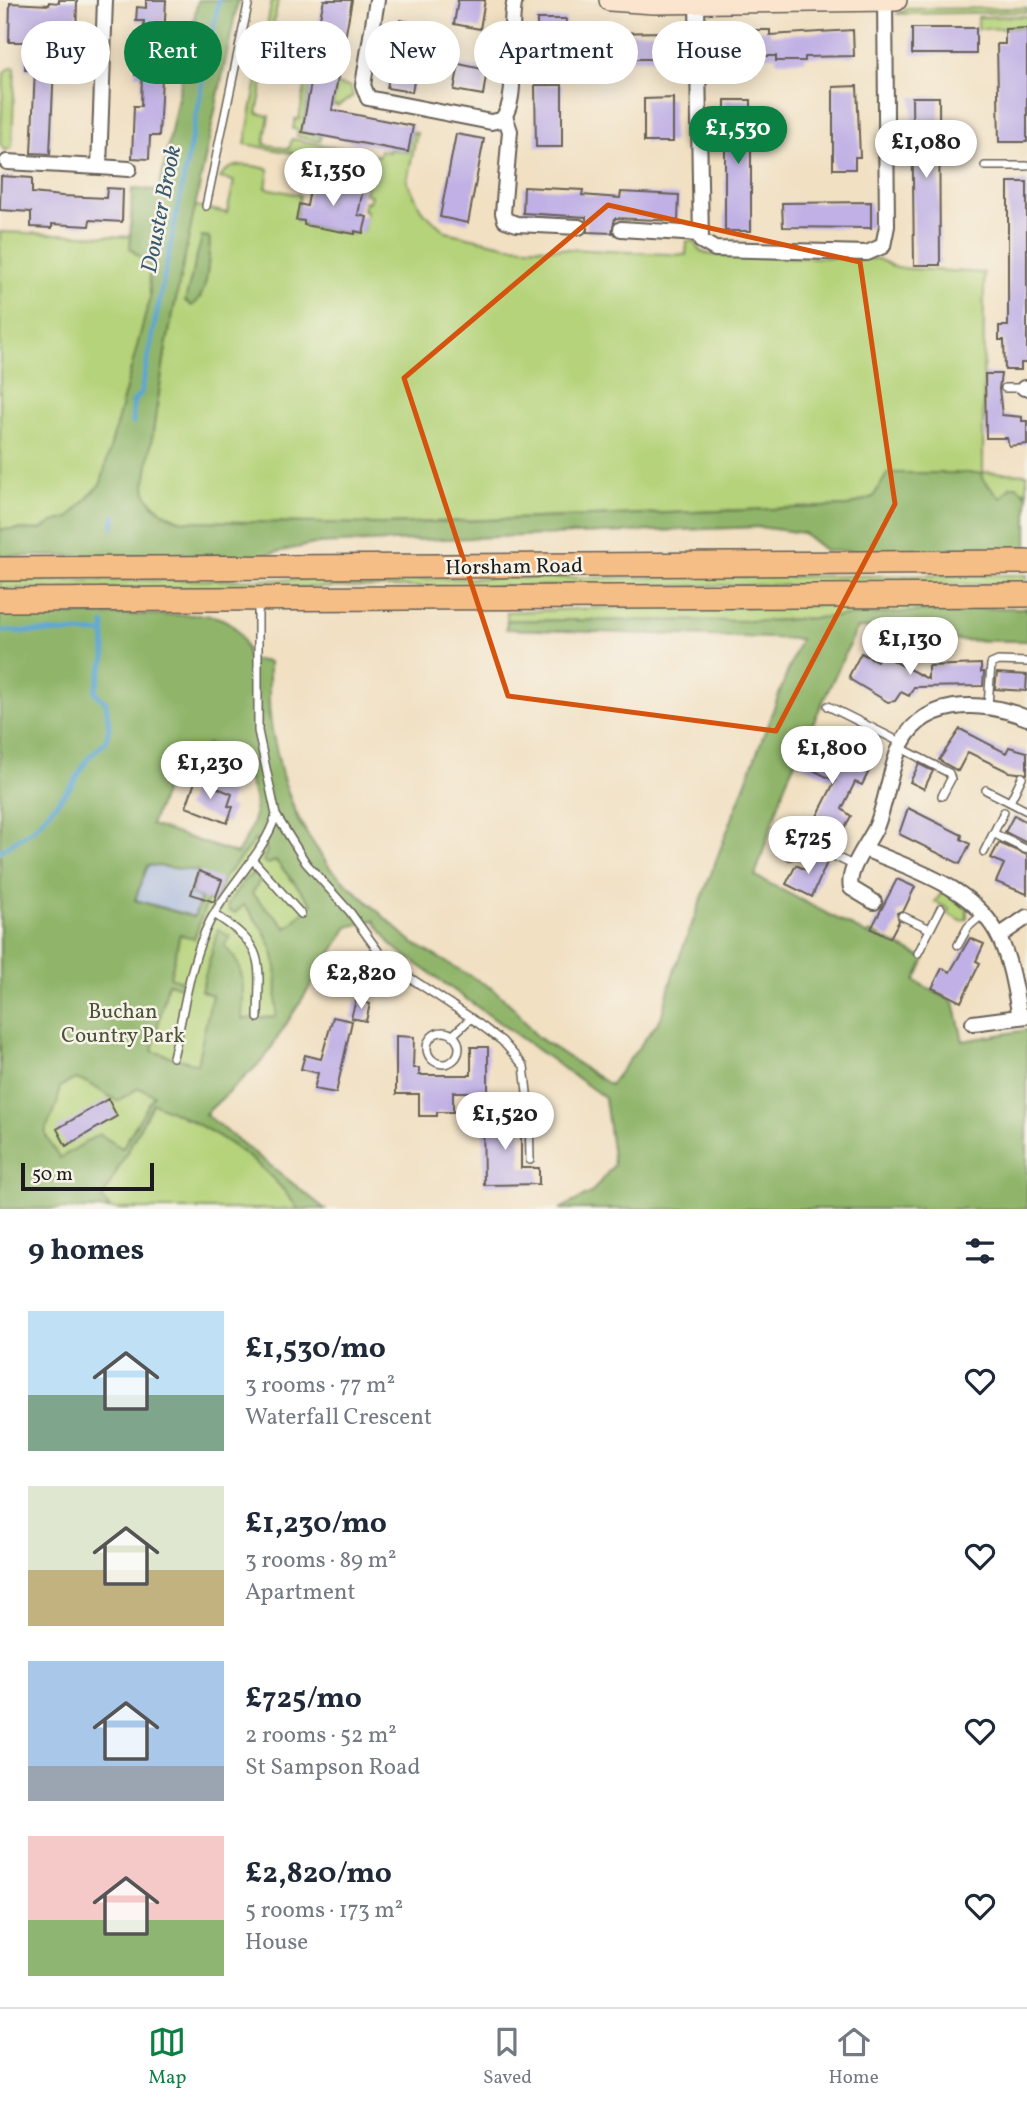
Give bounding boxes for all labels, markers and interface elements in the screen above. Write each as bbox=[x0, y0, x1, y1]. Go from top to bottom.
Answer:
chip: Buy bbox=[21, 21, 110, 84]
chip: Rent bbox=[124, 21, 222, 84]
chip: Filters bbox=[236, 21, 351, 84]
chip: New bbox=[365, 21, 460, 84]
chip: Apartment bbox=[474, 21, 638, 84]
chip: House bbox=[652, 21, 766, 84]
pin: £1,530 bbox=[681, 106, 795, 166]
text: £1,530 bbox=[705, 113, 771, 145]
pin: £1,080 bbox=[869, 120, 983, 180]
text: £1,080 bbox=[891, 127, 961, 159]
water label: Douster Brook bbox=[134, 142, 190, 276]
pin: £1,350 bbox=[276, 148, 390, 208]
text: £1,350 bbox=[300, 155, 366, 187]
street label: Horsham Road bbox=[445, 552, 583, 583]
pin: £1,130 bbox=[853, 618, 967, 677]
text: £1,130 bbox=[878, 624, 942, 656]
pin: £1,800 bbox=[775, 726, 889, 786]
text: £1,800 bbox=[797, 733, 867, 765]
pin: £1,230 bbox=[153, 742, 267, 801]
text: £1,230 bbox=[177, 748, 243, 780]
pin: £725 bbox=[767, 816, 849, 876]
text: £725 bbox=[784, 823, 832, 855]
pin: £2,820 bbox=[304, 951, 418, 1011]
text: £2,820 bbox=[326, 958, 396, 990]
park label: Buchan Country Park bbox=[61, 998, 185, 1051]
pin: £1,520 bbox=[448, 1092, 562, 1152]
text: £1,520 bbox=[472, 1099, 538, 1131]
scale bar bbox=[21, 1160, 154, 1192]
text: 50 m bbox=[32, 1162, 73, 1188]
text: 9 homes bbox=[28, 1230, 144, 1272]
icon: filters bbox=[961, 1232, 999, 1270]
text: £1,530/mo bbox=[245, 1328, 386, 1370]
icon: home bbox=[84, 1339, 168, 1423]
icon: heart bbox=[961, 1362, 999, 1400]
text: 3 rooms · 77 m² bbox=[245, 1370, 395, 1402]
text: Waterfall Crescent bbox=[245, 1402, 432, 1434]
text: £1,230/mo bbox=[245, 1503, 387, 1545]
icon: home bbox=[84, 1514, 168, 1598]
icon: heart bbox=[961, 1537, 999, 1575]
text: 3 rooms · 89 m² bbox=[245, 1545, 397, 1577]
text: Apartment bbox=[245, 1577, 356, 1609]
text: £725/mo bbox=[245, 1678, 362, 1720]
icon: home bbox=[84, 1689, 168, 1773]
icon: heart bbox=[961, 1712, 999, 1750]
text: 2 rooms · 52 m² bbox=[245, 1720, 397, 1752]
text: St Sampson Road bbox=[245, 1752, 420, 1784]
text: £2,820/mo bbox=[245, 1853, 392, 1895]
icon: home bbox=[84, 1864, 168, 1948]
icon: heart bbox=[961, 1887, 999, 1925]
text: 5 rooms · 173 m² bbox=[245, 1895, 403, 1927]
text: House bbox=[245, 1927, 308, 1959]
tab: Map bbox=[148, 2023, 186, 2091]
tab: Saved bbox=[483, 2023, 532, 2091]
tab: Home bbox=[828, 2023, 879, 2091]

